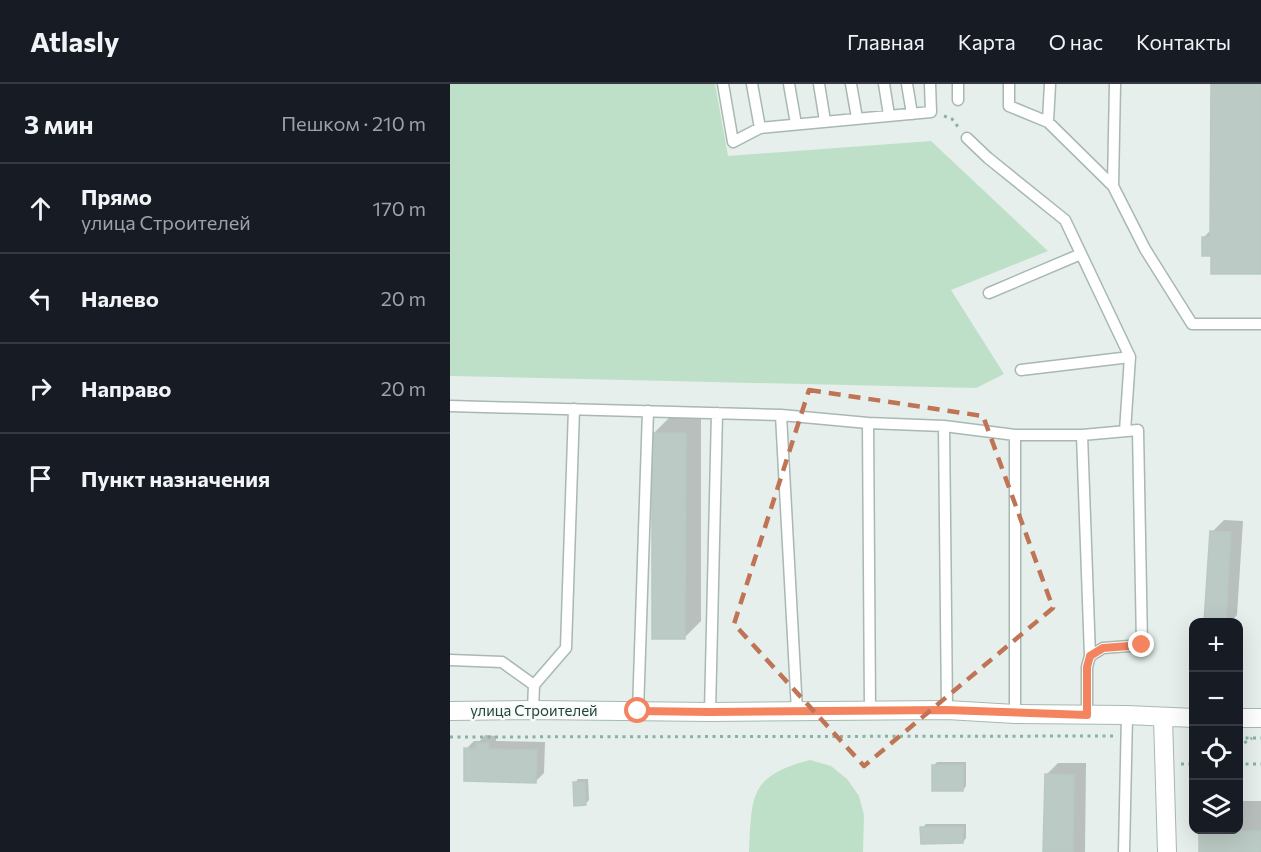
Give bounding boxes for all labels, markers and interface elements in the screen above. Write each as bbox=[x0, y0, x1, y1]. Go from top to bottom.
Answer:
text: Atlasly bbox=[30, 24, 119, 58]
text: Главная bbox=[847, 29, 925, 54]
text: Карта bbox=[958, 29, 1016, 54]
text: О нас bbox=[1049, 29, 1103, 54]
text: Контакты bbox=[1136, 29, 1231, 54]
text: 3 мин bbox=[24, 108, 94, 139]
text: Пешком · 210 m bbox=[281, 111, 426, 135]
text: Прямо bbox=[81, 183, 152, 210]
icon: ahead bbox=[24, 192, 57, 225]
text: 170 m bbox=[373, 196, 426, 220]
text: улица Строителей bbox=[81, 210, 251, 234]
icon: left bbox=[24, 282, 57, 315]
text: Налево bbox=[81, 285, 159, 312]
text: 20 m bbox=[381, 286, 426, 310]
icon: right bbox=[24, 372, 57, 405]
text: Направо bbox=[81, 375, 171, 402]
text: 20 m bbox=[381, 376, 426, 400]
icon: arrive bbox=[24, 462, 57, 495]
text: Пункт назначения bbox=[81, 465, 270, 492]
map controls bbox=[1189, 618, 1243, 834]
button: + bbox=[1189, 618, 1243, 672]
route end bbox=[1128, 631, 1154, 657]
button: − bbox=[1189, 672, 1243, 726]
route start bbox=[624, 697, 650, 723]
street label: улица Строителей bbox=[470, 701, 598, 719]
button: locate bbox=[1189, 726, 1243, 780]
button: layers bbox=[1189, 780, 1243, 834]

